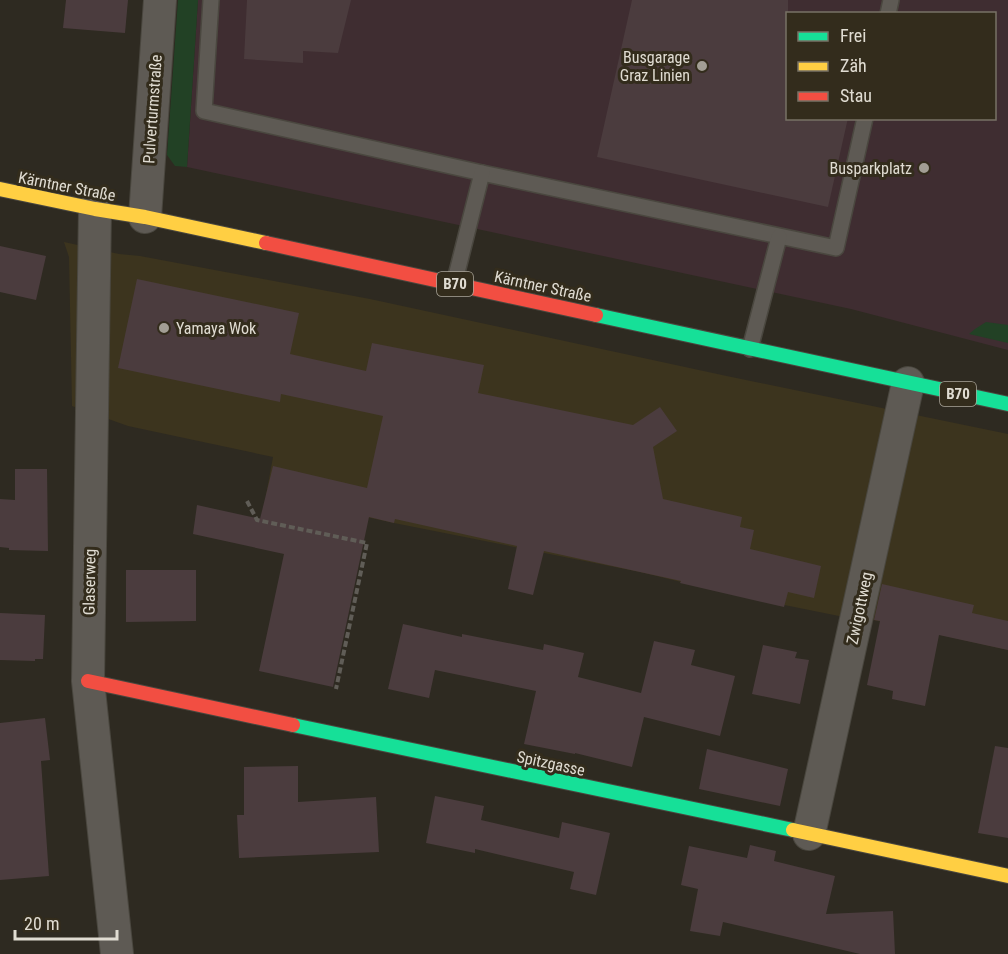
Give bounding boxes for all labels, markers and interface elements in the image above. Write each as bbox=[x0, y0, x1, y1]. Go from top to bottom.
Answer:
legend bbox=[786, 12, 996, 120]
text: Frei bbox=[840, 25, 866, 46]
place label: Busgarage Graz Linien bbox=[620, 48, 690, 85]
street label: Pulverturmstraße bbox=[139, 54, 166, 164]
text: Zäh bbox=[840, 55, 867, 76]
marker: Busgarage Graz Linien bbox=[695, 59, 709, 73]
text: Stau bbox=[840, 85, 872, 106]
place label: Busparkplatz bbox=[830, 159, 912, 178]
marker: Busparkplatz bbox=[917, 161, 931, 175]
street label: Kärntner Straße bbox=[17, 168, 117, 205]
street label: Kärntner Straße bbox=[493, 267, 593, 306]
road number: B70 bbox=[437, 272, 473, 296]
place label: Yamaya Wok bbox=[176, 319, 257, 338]
marker: Yamaya Wok bbox=[157, 321, 171, 335]
road number: B70 bbox=[940, 382, 976, 406]
street label: Glaserweg bbox=[79, 549, 100, 615]
street label: Zwigottweg bbox=[843, 570, 876, 646]
street label: Spitzgasse bbox=[515, 747, 587, 780]
scale bar bbox=[15, 903, 117, 941]
text: 20 m bbox=[24, 913, 59, 934]

